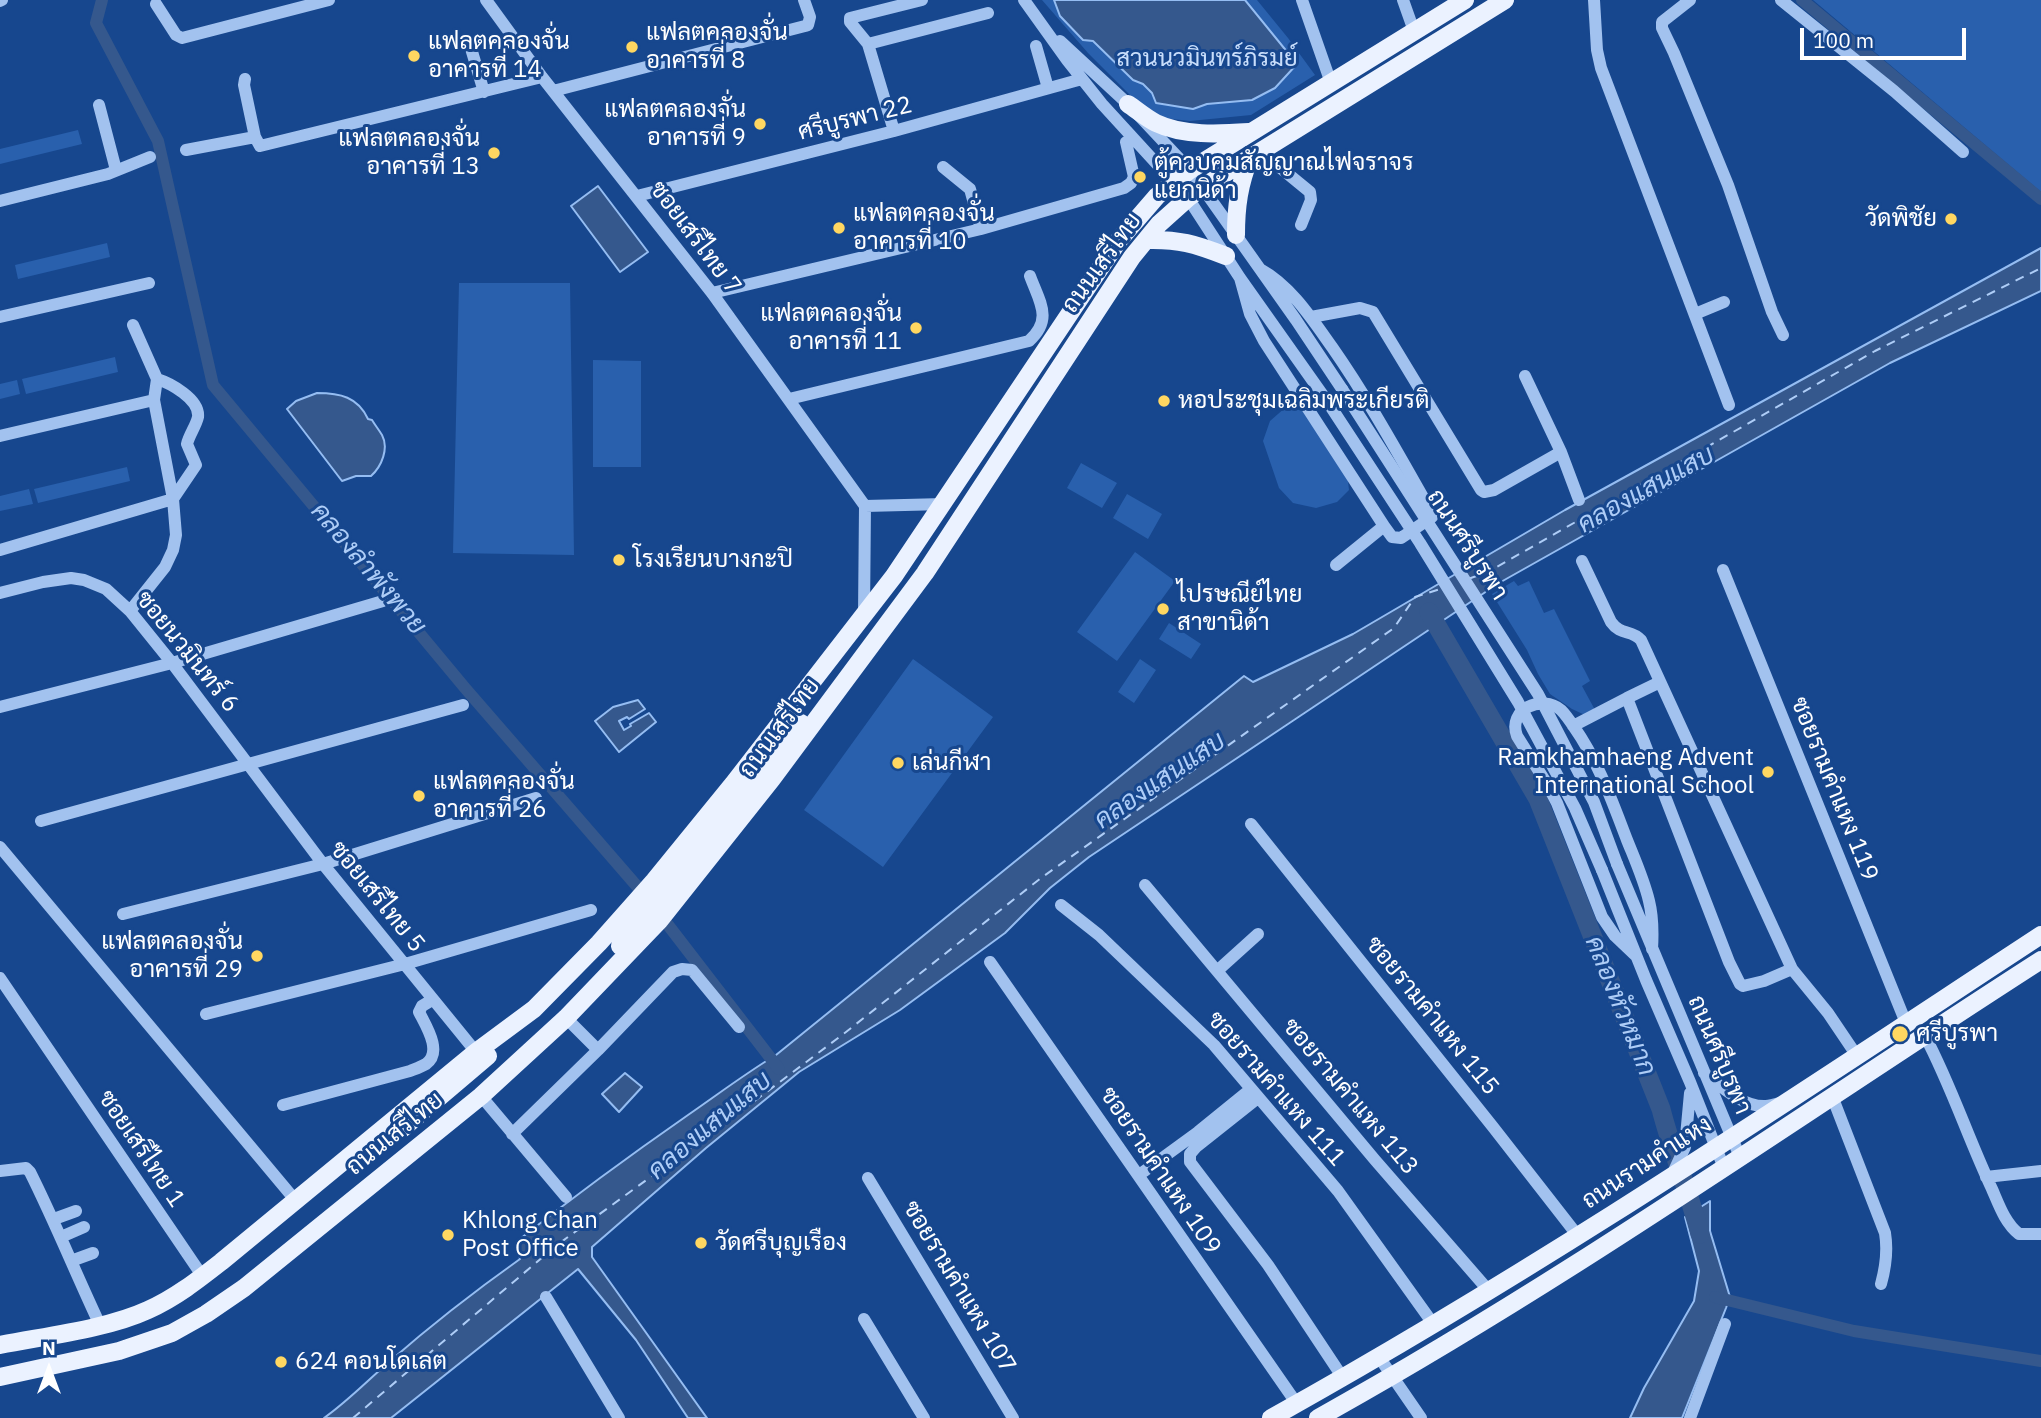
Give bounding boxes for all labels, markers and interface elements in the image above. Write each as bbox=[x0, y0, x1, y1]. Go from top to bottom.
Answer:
scale bar bbox=[1803, 14, 1969, 58]
place label: แฟลตคลองจั่น อาคารที่ 8 bbox=[646, 19, 788, 75]
text: 100 m bbox=[1813, 26, 1874, 54]
place label: แฟลตคลองจั่น อาคารที่ 14 bbox=[428, 28, 570, 84]
marker: แฟลตคลองจั่น อาคารที่ 8 bbox=[624, 39, 640, 55]
park label: สวนนวมินทร์ภิรมย์ bbox=[1116, 45, 1298, 73]
marker: แฟลตคลองจั่น อาคารที่ 14 bbox=[406, 48, 422, 64]
street label: ศรีบูรพา 22 bbox=[795, 91, 915, 147]
place label: แฟลตคลองจั่น อาคารที่ 9 bbox=[604, 96, 746, 152]
marker: แฟลตคลองจั่น อาคารที่ 9 bbox=[752, 116, 768, 132]
place label: แฟลตคลองจั่น อาคารที่ 13 bbox=[338, 125, 480, 181]
marker: แฟลตคลองจั่น อาคารที่ 13 bbox=[486, 145, 502, 161]
place label: ตู้ควบคุมสัญญาณไฟจราจร แยกนิด้า bbox=[1154, 149, 1414, 205]
marker: ตู้ควบคุมสัญญาณไฟจราจร แยกนิด้า bbox=[1132, 169, 1148, 185]
street label: ซอยเสรีไทย 7 bbox=[643, 176, 747, 300]
place label: แฟลตคลองจั่น อาคารที่ 10 bbox=[853, 200, 995, 256]
place label: วัดพิชัย bbox=[1865, 205, 1937, 233]
street label: ถนนเสรีไทย bbox=[1056, 207, 1148, 319]
marker: วัดพิชัย bbox=[1943, 211, 1959, 227]
marker: แฟลตคลองจั่น อาคารที่ 10 bbox=[831, 220, 847, 236]
place label: แฟลตคลองจั่น อาคารที่ 11 bbox=[760, 300, 902, 356]
marker: แฟลตคลองจั่น อาคารที่ 11 bbox=[908, 320, 924, 336]
place label: หอประชุมเฉลิมพระเกียรติ bbox=[1178, 387, 1429, 415]
marker: หอประชุมเฉลิมพระเกียรติ bbox=[1156, 393, 1172, 409]
water label: คลองแสนแสบ bbox=[1572, 440, 1720, 540]
street label: ถนนศรีบูรพา bbox=[1420, 484, 1514, 606]
water label: คลองลำพังพวย bbox=[304, 497, 432, 641]
place label: โรงเรียนบางกะปิ bbox=[633, 546, 793, 574]
marker: โรงเรียนบางกะปิ bbox=[611, 552, 627, 568]
place label: ไปรษณีย์ไทย สาขานิด้า bbox=[1177, 581, 1302, 637]
street label: ซอยนวมินทร์ 6 bbox=[129, 586, 245, 718]
marker: ไปรษณีย์ไทย สาขานิด้า bbox=[1155, 601, 1171, 617]
street label: ถนนเสรีไทย bbox=[733, 673, 827, 783]
street label: ซอยรามคำแหง 119 bbox=[1784, 693, 1884, 885]
water label: คลองแสนแสบ bbox=[1089, 726, 1231, 836]
place label: Ramkhamhaeng Advent International School bbox=[1497, 744, 1754, 800]
place label: เล่นกีฬา bbox=[912, 749, 991, 777]
marker: เล่นกีฬา bbox=[890, 755, 906, 771]
marker: Ramkhamhaeng Advent International School bbox=[1760, 764, 1776, 780]
place label: แฟลตคลองจั่น อาคารที่ 26 bbox=[433, 768, 575, 824]
marker: แฟลตคลองจั่น อาคารที่ 26 bbox=[411, 788, 427, 804]
street label: ซอยเสรีไทย 5 bbox=[323, 836, 431, 958]
place label: แฟลตคลองจั่น อาคารที่ 29 bbox=[101, 928, 243, 984]
street label: ซอยรามคำแหง 115 bbox=[1359, 931, 1505, 1101]
water label: คลองหัวหมาก bbox=[1578, 932, 1662, 1080]
marker: แฟลตคลองจั่น อาคารที่ 29 bbox=[249, 948, 265, 964]
street label: ถนนศรีบูรพา bbox=[1681, 991, 1757, 1119]
street label: ซอยรามคำแหง 111 bbox=[1201, 1006, 1351, 1172]
street label: ซอยรามคำแหง 113 bbox=[1276, 1013, 1424, 1181]
place label: ศรีบูรพา bbox=[1916, 1020, 1998, 1048]
marker: ศรีบูรพา bbox=[1890, 1024, 1910, 1044]
water label: คลองแสนแสบ bbox=[642, 1065, 778, 1187]
street label: ซอยรามคำแหง 109 bbox=[1093, 1082, 1227, 1260]
street label: ซอยเสรีไทย 1 bbox=[91, 1085, 191, 1213]
street label: ถนนเสรีไทย bbox=[341, 1086, 449, 1182]
street label: ถนนรามคำแหง bbox=[1577, 1110, 1717, 1216]
street label: ซอยรามคำแหง 107 bbox=[896, 1196, 1022, 1378]
place label: Khlong Chan Post Office bbox=[462, 1207, 598, 1263]
marker: Khlong Chan Post Office bbox=[440, 1227, 456, 1243]
place label: วัดศรีบุญเรือง bbox=[715, 1229, 847, 1257]
marker: วัดศรีบุญเรือง bbox=[693, 1235, 709, 1251]
north arrow bbox=[14, 1334, 84, 1404]
text: N bbox=[42, 1336, 56, 1360]
place label: 624 คอนโดเลต bbox=[295, 1348, 447, 1376]
marker: 624 คอนโดเลต bbox=[273, 1354, 289, 1370]

